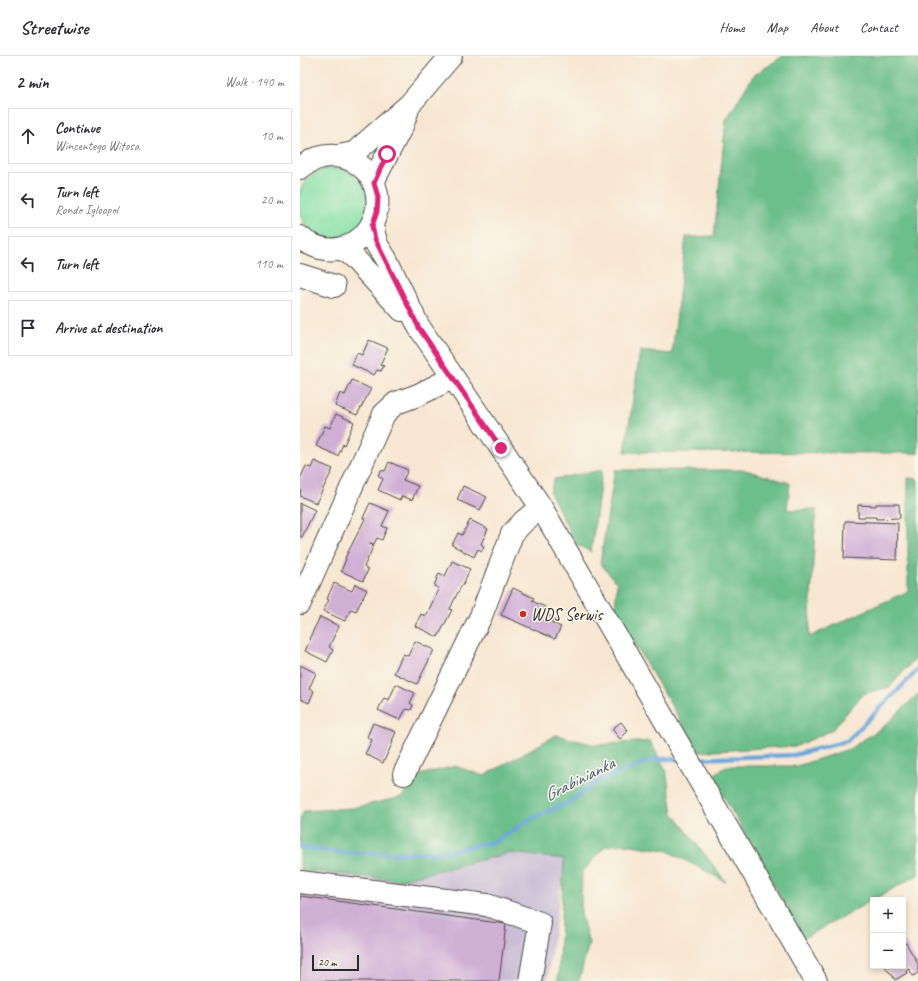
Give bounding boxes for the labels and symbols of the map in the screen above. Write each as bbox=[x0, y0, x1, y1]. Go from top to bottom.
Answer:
route start bbox=[378, 145, 396, 163]
route end bbox=[492, 439, 510, 457]
place label: WDS Serwis bbox=[531, 604, 604, 625]
marker: WDS Serwis bbox=[518, 609, 528, 619]
water label: Grabinianka bbox=[540, 751, 619, 806]
scale bar bbox=[312, 953, 359, 972]

